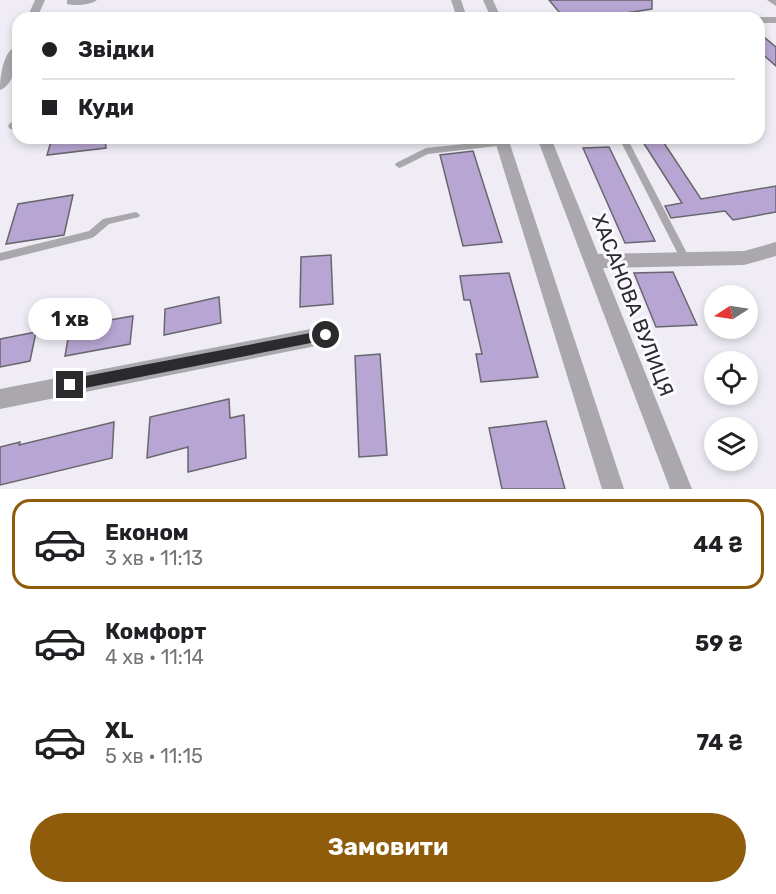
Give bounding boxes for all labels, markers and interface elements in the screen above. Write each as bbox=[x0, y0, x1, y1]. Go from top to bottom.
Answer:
text: Звідки bbox=[78, 36, 154, 63]
text: Куди bbox=[78, 94, 134, 121]
street label: ХАСАНОВА ВУЛИЦЯ bbox=[587, 210, 679, 400]
north arrow bbox=[704, 285, 758, 339]
map controls bbox=[704, 285, 758, 471]
callout: 1 хв bbox=[28, 298, 112, 340]
text: 1 хв bbox=[51, 307, 89, 331]
route start bbox=[312, 321, 339, 348]
button: locate bbox=[704, 351, 758, 405]
route end bbox=[56, 371, 83, 398]
button: layers bbox=[704, 417, 758, 471]
icon: car bbox=[33, 517, 87, 571]
text: Економ bbox=[105, 519, 189, 546]
text: 44 ₴ bbox=[693, 531, 743, 558]
text: 3 хв · 11:13 bbox=[105, 546, 203, 570]
icon: car bbox=[33, 616, 87, 670]
text: Комфорт bbox=[105, 618, 206, 645]
text: 59 ₴ bbox=[695, 630, 743, 657]
text: 4 хв · 11:14 bbox=[105, 645, 204, 669]
icon: car bbox=[33, 715, 87, 769]
text: XL bbox=[105, 717, 133, 744]
text: 74 ₴ bbox=[696, 729, 743, 756]
text: 5 хв · 11:15 bbox=[105, 744, 203, 768]
button: Замовити bbox=[30, 813, 746, 882]

